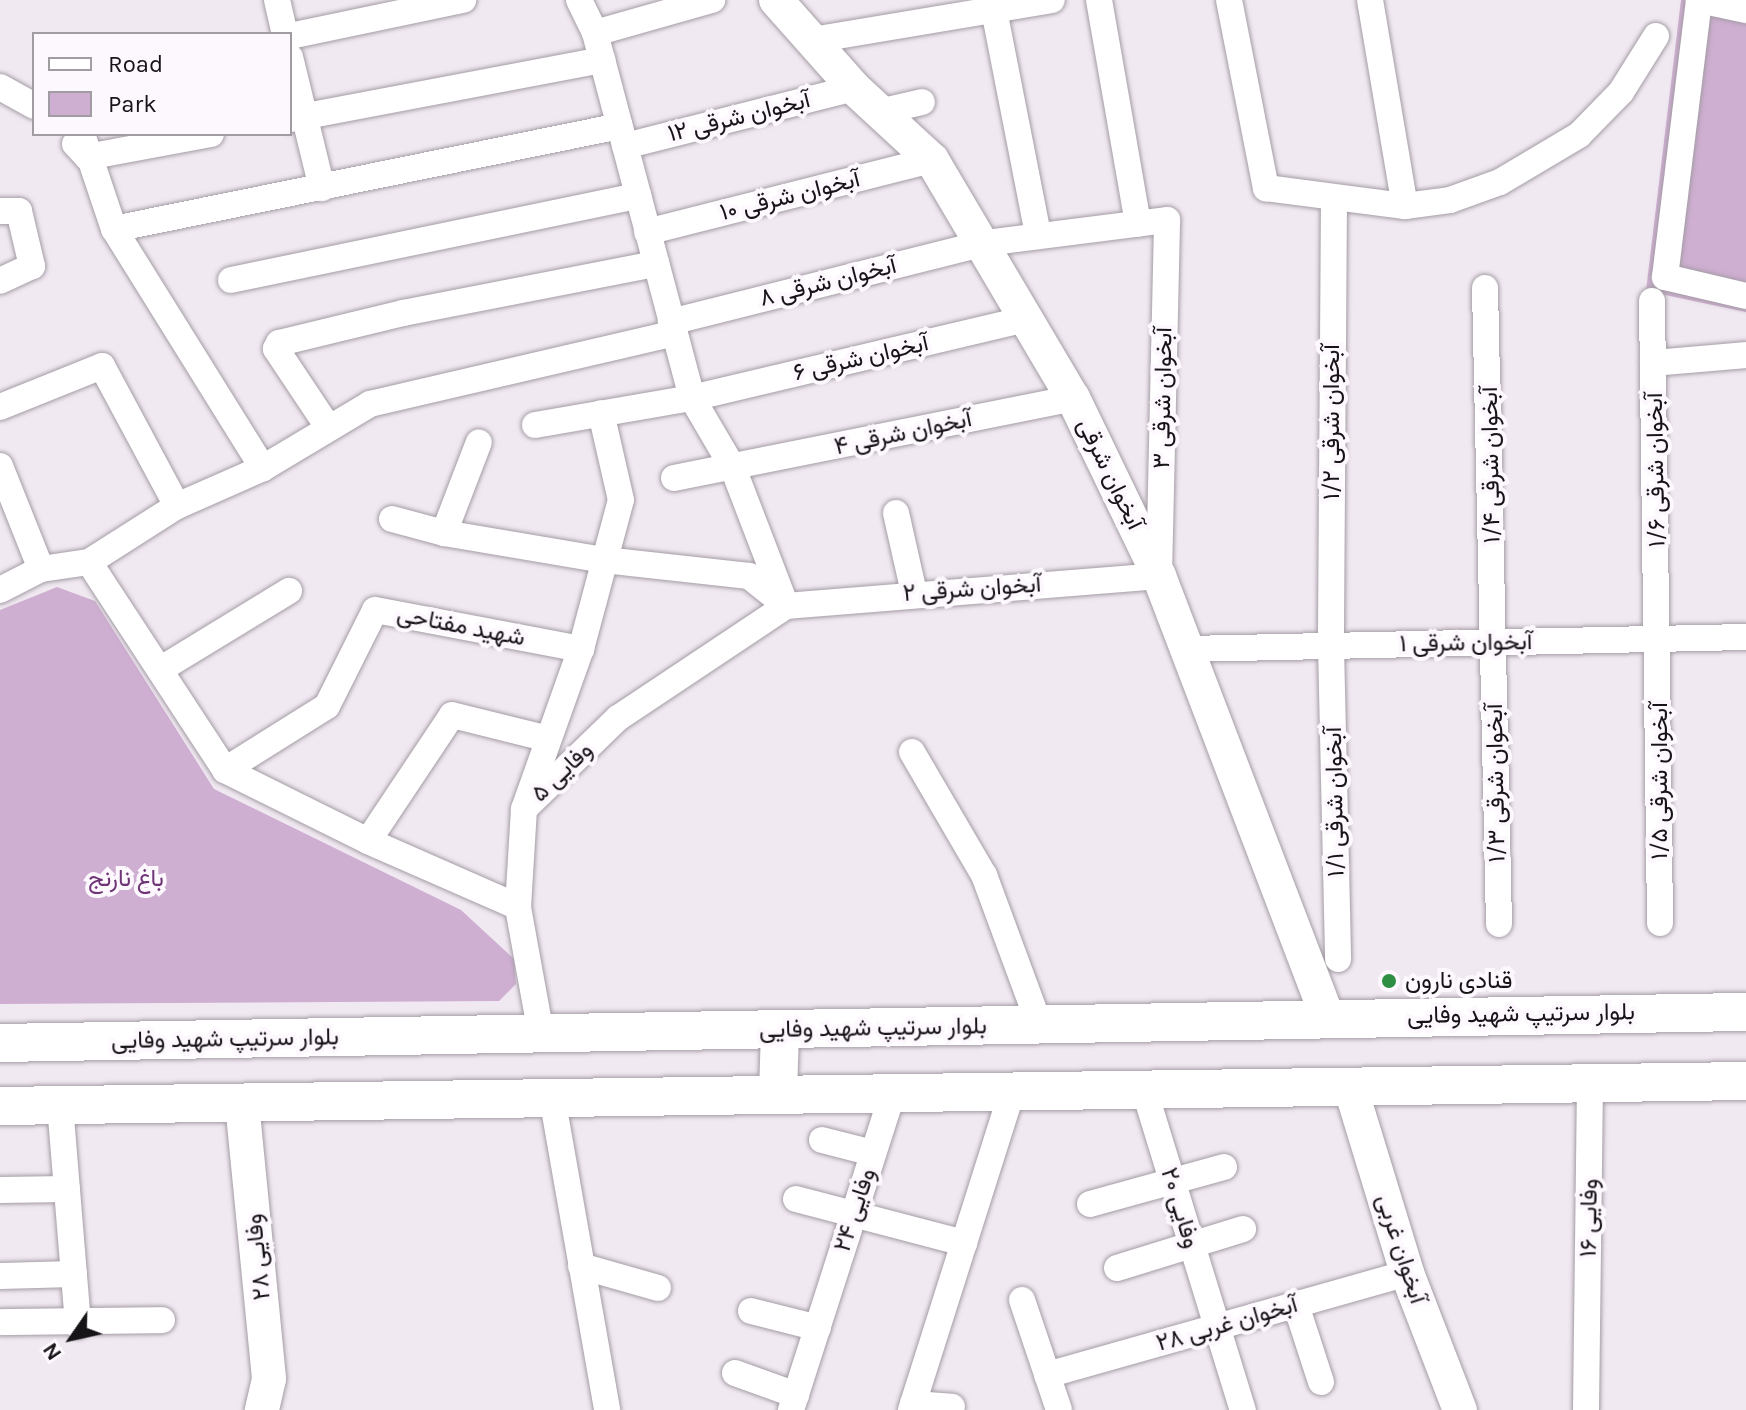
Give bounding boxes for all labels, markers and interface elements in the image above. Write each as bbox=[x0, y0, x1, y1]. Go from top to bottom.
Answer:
legend bbox=[32, 32, 292, 136]
text: Road bbox=[108, 50, 163, 78]
street label: آبخوان شرقی ۱۲ bbox=[665, 85, 813, 149]
text: Park bbox=[108, 90, 157, 118]
street label: آبخوان شرقی ۱۰ bbox=[717, 165, 863, 227]
street label: آبخوان شرقی ۸ bbox=[757, 251, 899, 313]
street label: آبخوان شرقی ۳ bbox=[1147, 327, 1179, 469]
street label: آبخوان شرقی ۶ bbox=[791, 328, 931, 388]
street label: آبخوان شرقی ۱/۲ bbox=[1318, 344, 1346, 500]
street label: آبخوان شرقی ۱/۴ bbox=[1475, 386, 1507, 544]
street label: آبخوان شرقی ۱/۶ bbox=[1640, 392, 1672, 548]
street label: آبخوان شرقی ۴ bbox=[832, 404, 974, 462]
street label: آبخوان شرقی bbox=[1071, 414, 1149, 534]
street label: آبخوان شرقی ۲ bbox=[902, 570, 1042, 608]
street label: شهید مفتاحی bbox=[394, 599, 528, 653]
street label: آبخوان شرقی ۱ bbox=[1399, 627, 1533, 659]
street label: آبخوان شرقی ۱/۵ bbox=[1646, 702, 1674, 860]
street label: آبخوان شرقی ۱/۳ bbox=[1480, 703, 1512, 863]
street label: آبخوان شرقی ۱/۱ bbox=[1319, 727, 1351, 877]
street label: وفایی ۵ bbox=[525, 736, 599, 808]
park label: باغ نارنج bbox=[88, 865, 164, 893]
place label: قنادی نارون bbox=[1405, 967, 1512, 995]
marker: قنادی نارون bbox=[1380, 972, 1398, 990]
street label: بلوار سرتیپ شهید وفایی bbox=[1407, 998, 1635, 1030]
street label: بلوار سرتیپ شهید وفایی bbox=[759, 1012, 987, 1044]
street label: بلوار سرتیپ شهید وفایی bbox=[111, 1023, 339, 1055]
street label: وفایی ۲۰ bbox=[1154, 1164, 1206, 1252]
street label: وفایی ۲۴ bbox=[828, 1165, 882, 1255]
street label: وفایی ۱۶ bbox=[1574, 1178, 1604, 1258]
street label: آبخوان غربی bbox=[1370, 1191, 1432, 1307]
street label: وفایی ۲۸ bbox=[239, 1212, 277, 1302]
street label: آبخوان غربی ۲۸ bbox=[1153, 1290, 1301, 1358]
north arrow bbox=[32, 1298, 112, 1378]
text: N bbox=[37, 1338, 67, 1365]

